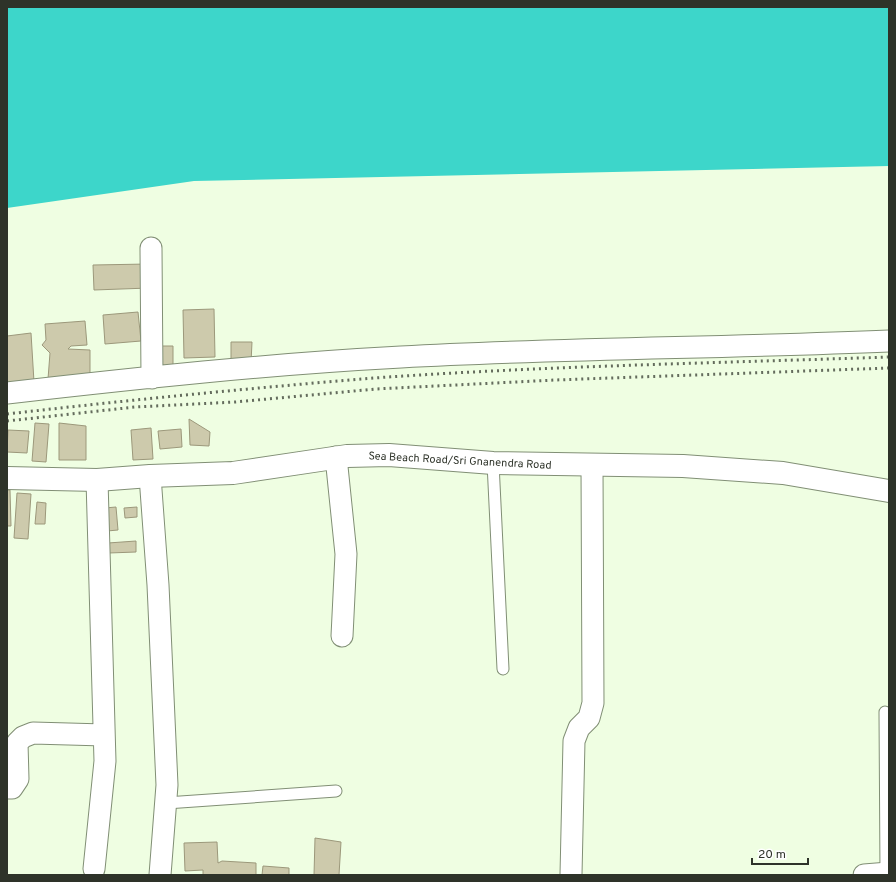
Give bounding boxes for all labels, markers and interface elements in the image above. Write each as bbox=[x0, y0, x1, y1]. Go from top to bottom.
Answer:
street label: Sea Beach Road/Sri Gnanendra Road bbox=[368, 449, 552, 473]
scale bar bbox=[752, 840, 808, 866]
text: 20 m bbox=[758, 847, 786, 863]

